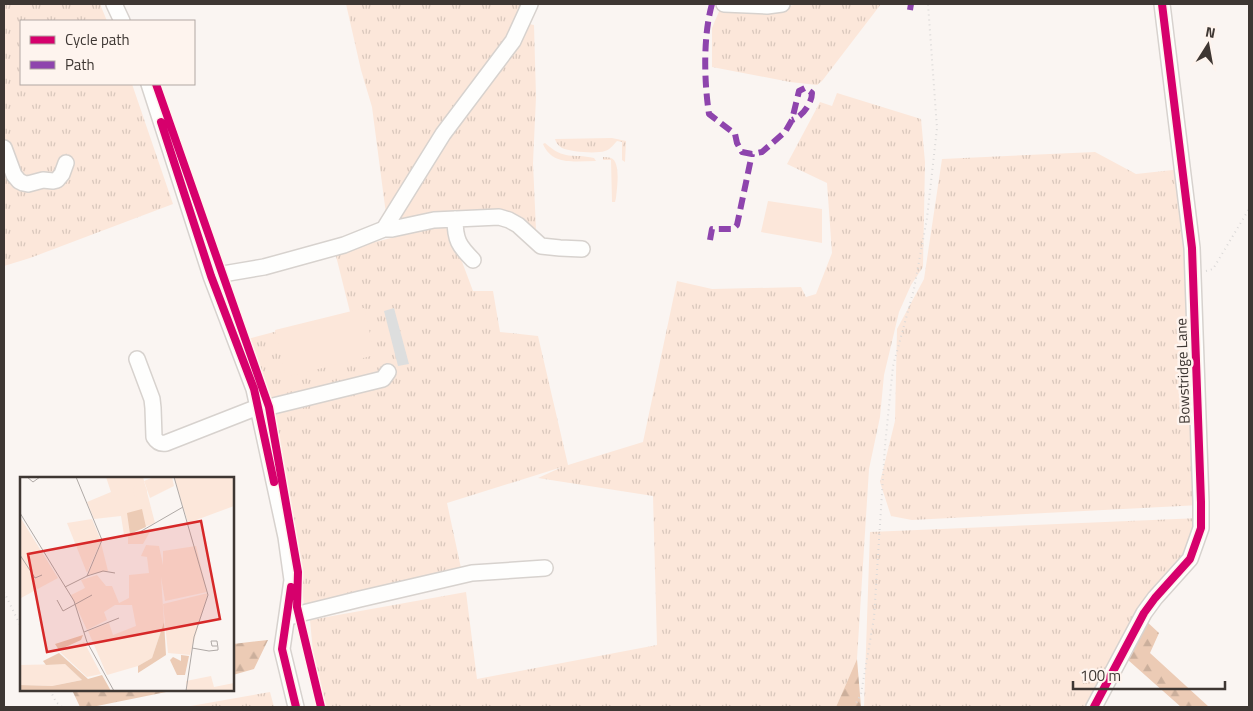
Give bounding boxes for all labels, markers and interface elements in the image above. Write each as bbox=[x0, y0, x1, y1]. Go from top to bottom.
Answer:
legend bbox=[20, 20, 195, 85]
north arrow bbox=[1183, 20, 1233, 70]
text: N bbox=[1204, 21, 1217, 43]
text: Cycle path bbox=[65, 28, 130, 51]
text: Path bbox=[65, 53, 95, 76]
street label: Bowstridge Lane bbox=[1169, 318, 1196, 424]
inset map bbox=[20, 477, 234, 691]
scale bar bbox=[1073, 658, 1226, 690]
text: 100 m bbox=[1080, 664, 1121, 687]

